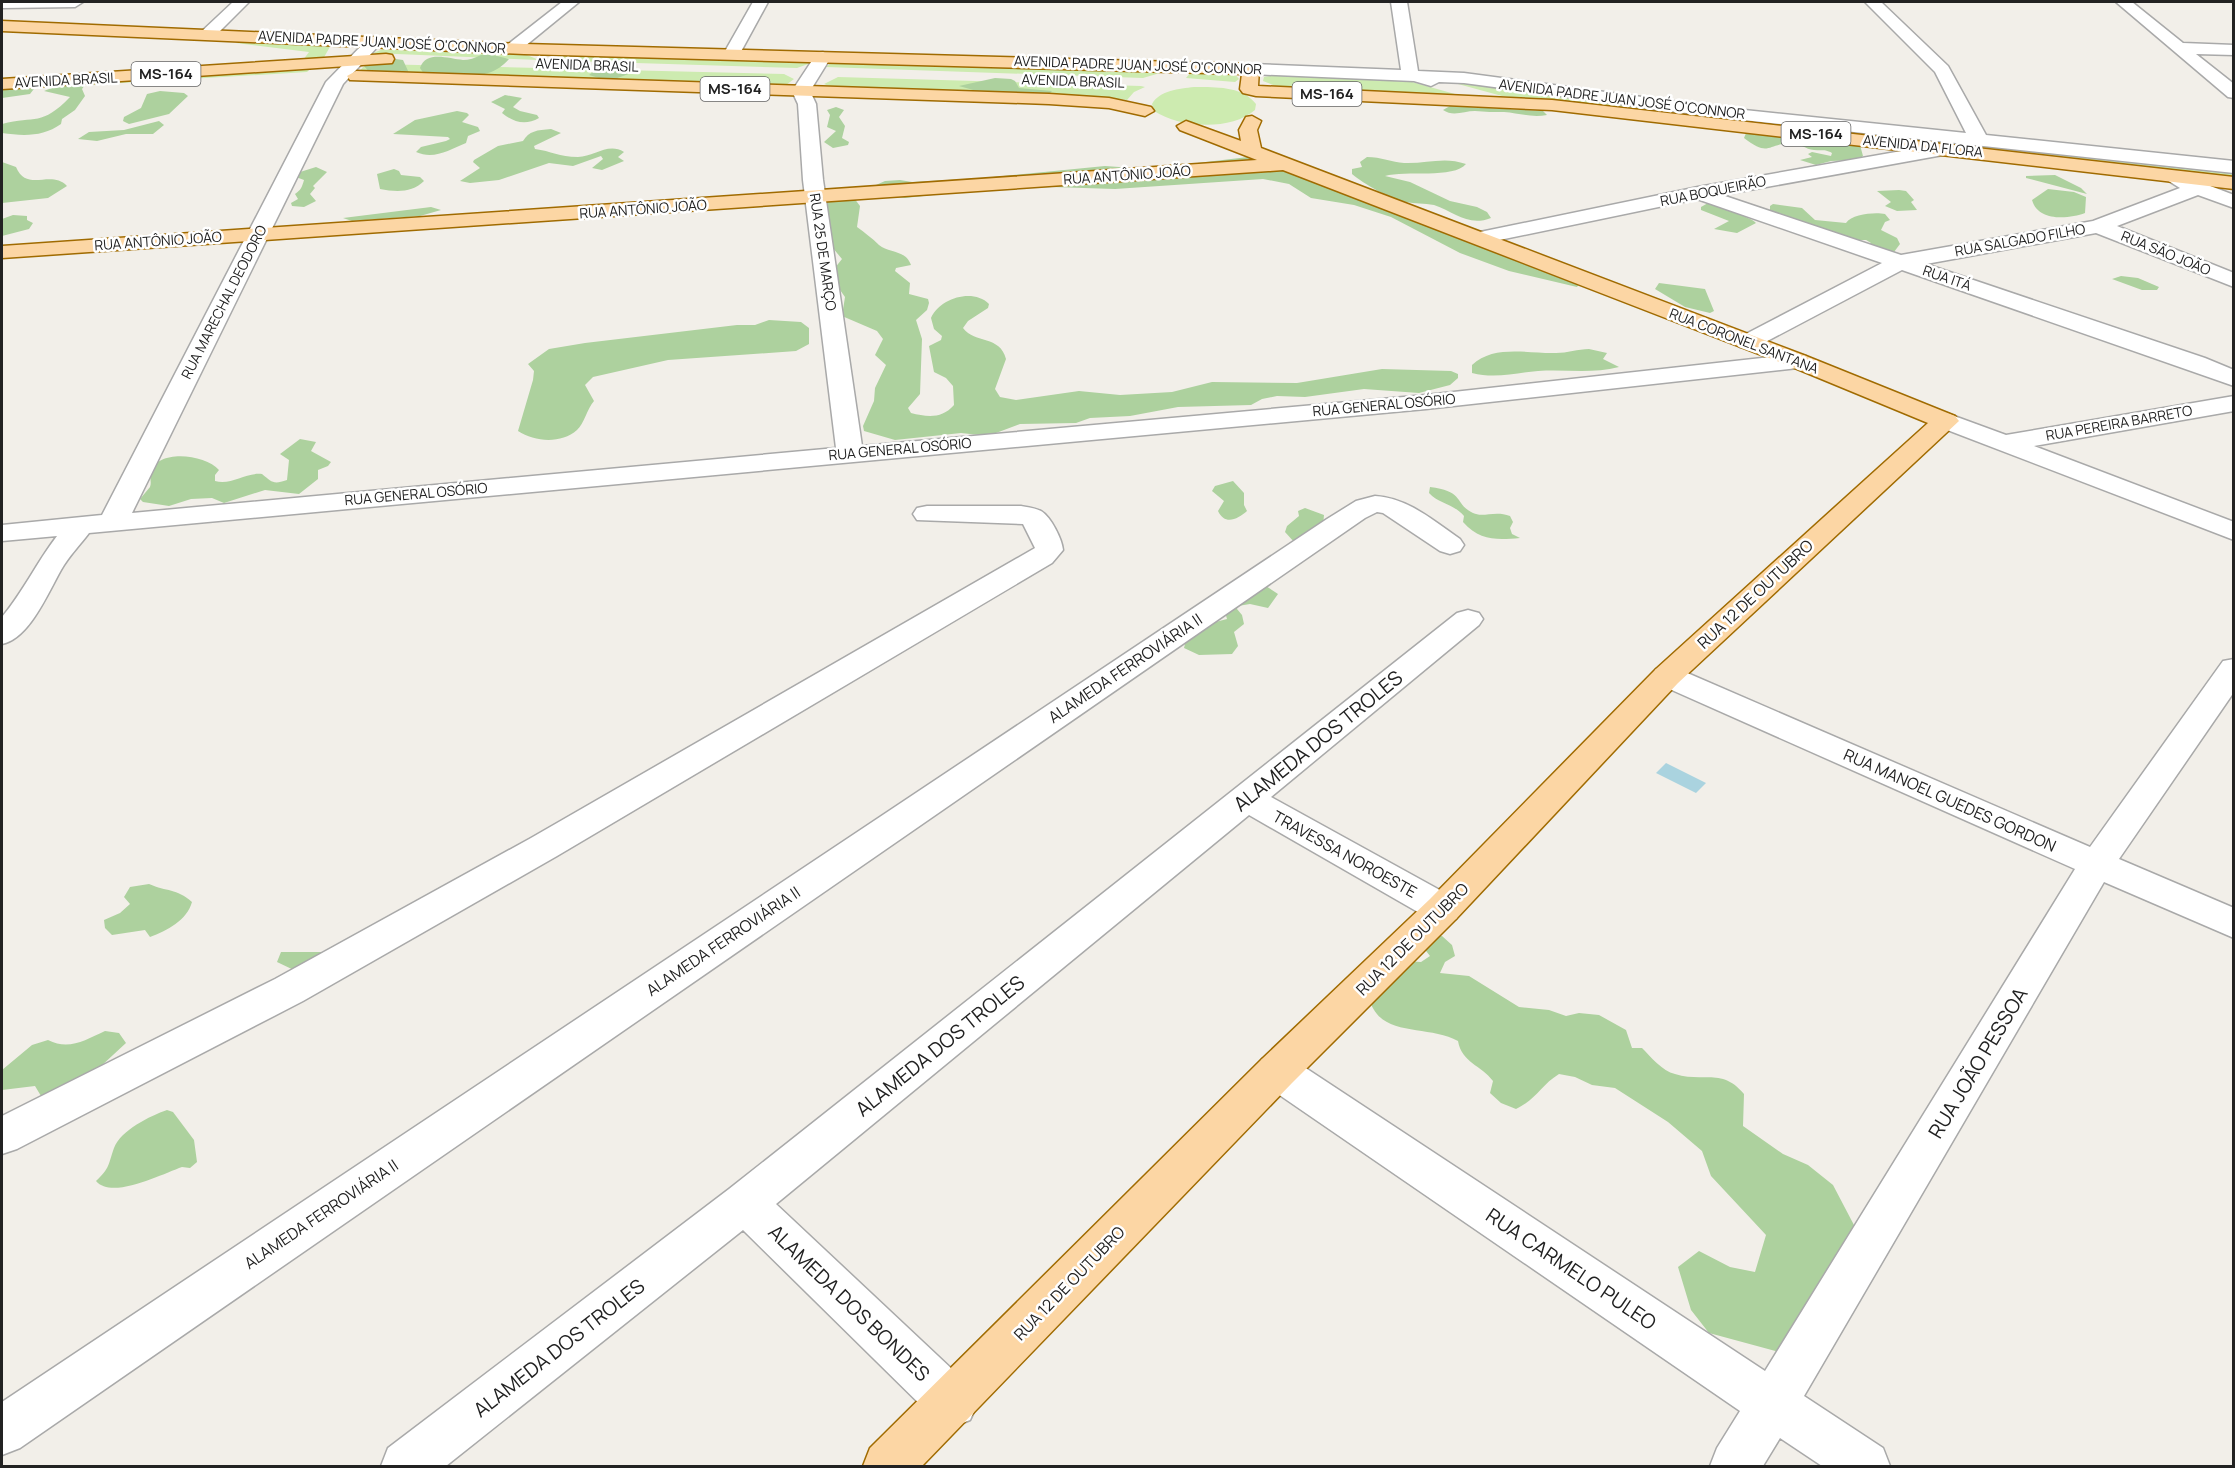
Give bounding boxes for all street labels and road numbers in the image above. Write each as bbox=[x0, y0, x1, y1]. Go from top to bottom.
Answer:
street label: AVENIDA PADRE JUAN JOSÉ O'CONNOR bbox=[258, 26, 507, 57]
street label: AVENIDA PADRE JUAN JOSÉ O'CONNOR bbox=[1014, 51, 1263, 78]
street label: AVENIDA BRASIL bbox=[535, 53, 639, 76]
road number: MS-164 bbox=[132, 62, 201, 86]
street label: AVENIDA BRASIL bbox=[14, 67, 118, 92]
street label: AVENIDA BRASIL bbox=[1021, 69, 1125, 92]
street label: AVENIDA PADRE JUAN JOSÉ O'CONNOR bbox=[1498, 74, 1747, 123]
road number: MS-164 bbox=[700, 77, 770, 101]
road number: MS-164 bbox=[1292, 82, 1362, 106]
road number: MS-164 bbox=[1782, 122, 1850, 146]
street label: AVENIDA DA FLORA bbox=[1862, 130, 1984, 161]
street label: RUA ANTÔNIO JOÃO bbox=[1063, 161, 1191, 188]
street label: RUA BOQUEIRÃO bbox=[1658, 171, 1767, 210]
street label: RUA 25 DE MARÇO bbox=[806, 192, 841, 312]
street label: RUA ANTÔNIO JOÃO bbox=[579, 195, 707, 222]
street label: RUA SALGADO FILHO bbox=[1953, 219, 2087, 260]
street label: RUA MARECHAL DEODORO bbox=[176, 222, 271, 382]
street label: RUA SÃO JOÃO bbox=[2119, 226, 2214, 279]
street label: RUA ANTÔNIO JOÃO bbox=[94, 227, 222, 254]
street label: RUA ITÁ bbox=[1920, 260, 1974, 295]
street label: RUA CORONEL SANTANA bbox=[1667, 303, 1822, 378]
street label: RUA GENERAL OSÓRIO bbox=[1312, 389, 1456, 420]
street label: RUA PEREIRA BARRETO bbox=[2044, 400, 2194, 445]
street label: RUA GENERAL OSÓRIO bbox=[828, 433, 972, 464]
street label: RUA GENERAL OSÓRIO bbox=[344, 478, 488, 509]
street label: RUA 12 DE OUTUBRO bbox=[1692, 534, 1818, 653]
street label: ALAMEDA FERROVIÁRIA II bbox=[1044, 608, 1206, 728]
street label: ALAMEDA DOS TROLES bbox=[1228, 664, 1408, 817]
street label: RUA MANOEL GUEDES GORDON bbox=[1840, 743, 2060, 857]
street label: TRAVESSA NOROESTE bbox=[1269, 805, 1421, 903]
street label: RUA 12 DE OUTUBRO bbox=[1351, 878, 1473, 1000]
street label: ALAMEDA FERROVIÁRIA II bbox=[642, 881, 804, 1001]
street label: ALAMEDA DOS TROLES bbox=[850, 969, 1030, 1122]
street label: RUA JOÃO PESSOA bbox=[1922, 982, 2033, 1143]
street label: ALAMEDA FERROVIÁRIA II bbox=[240, 1154, 402, 1274]
street label: RUA CARMELO PULEO bbox=[1481, 1201, 1662, 1336]
street label: ALAMEDA DOS BONDES bbox=[763, 1218, 936, 1387]
street label: RUA 12 DE OUTUBRO bbox=[1009, 1221, 1130, 1345]
street label: ALAMEDA DOS TROLES bbox=[468, 1272, 650, 1423]

